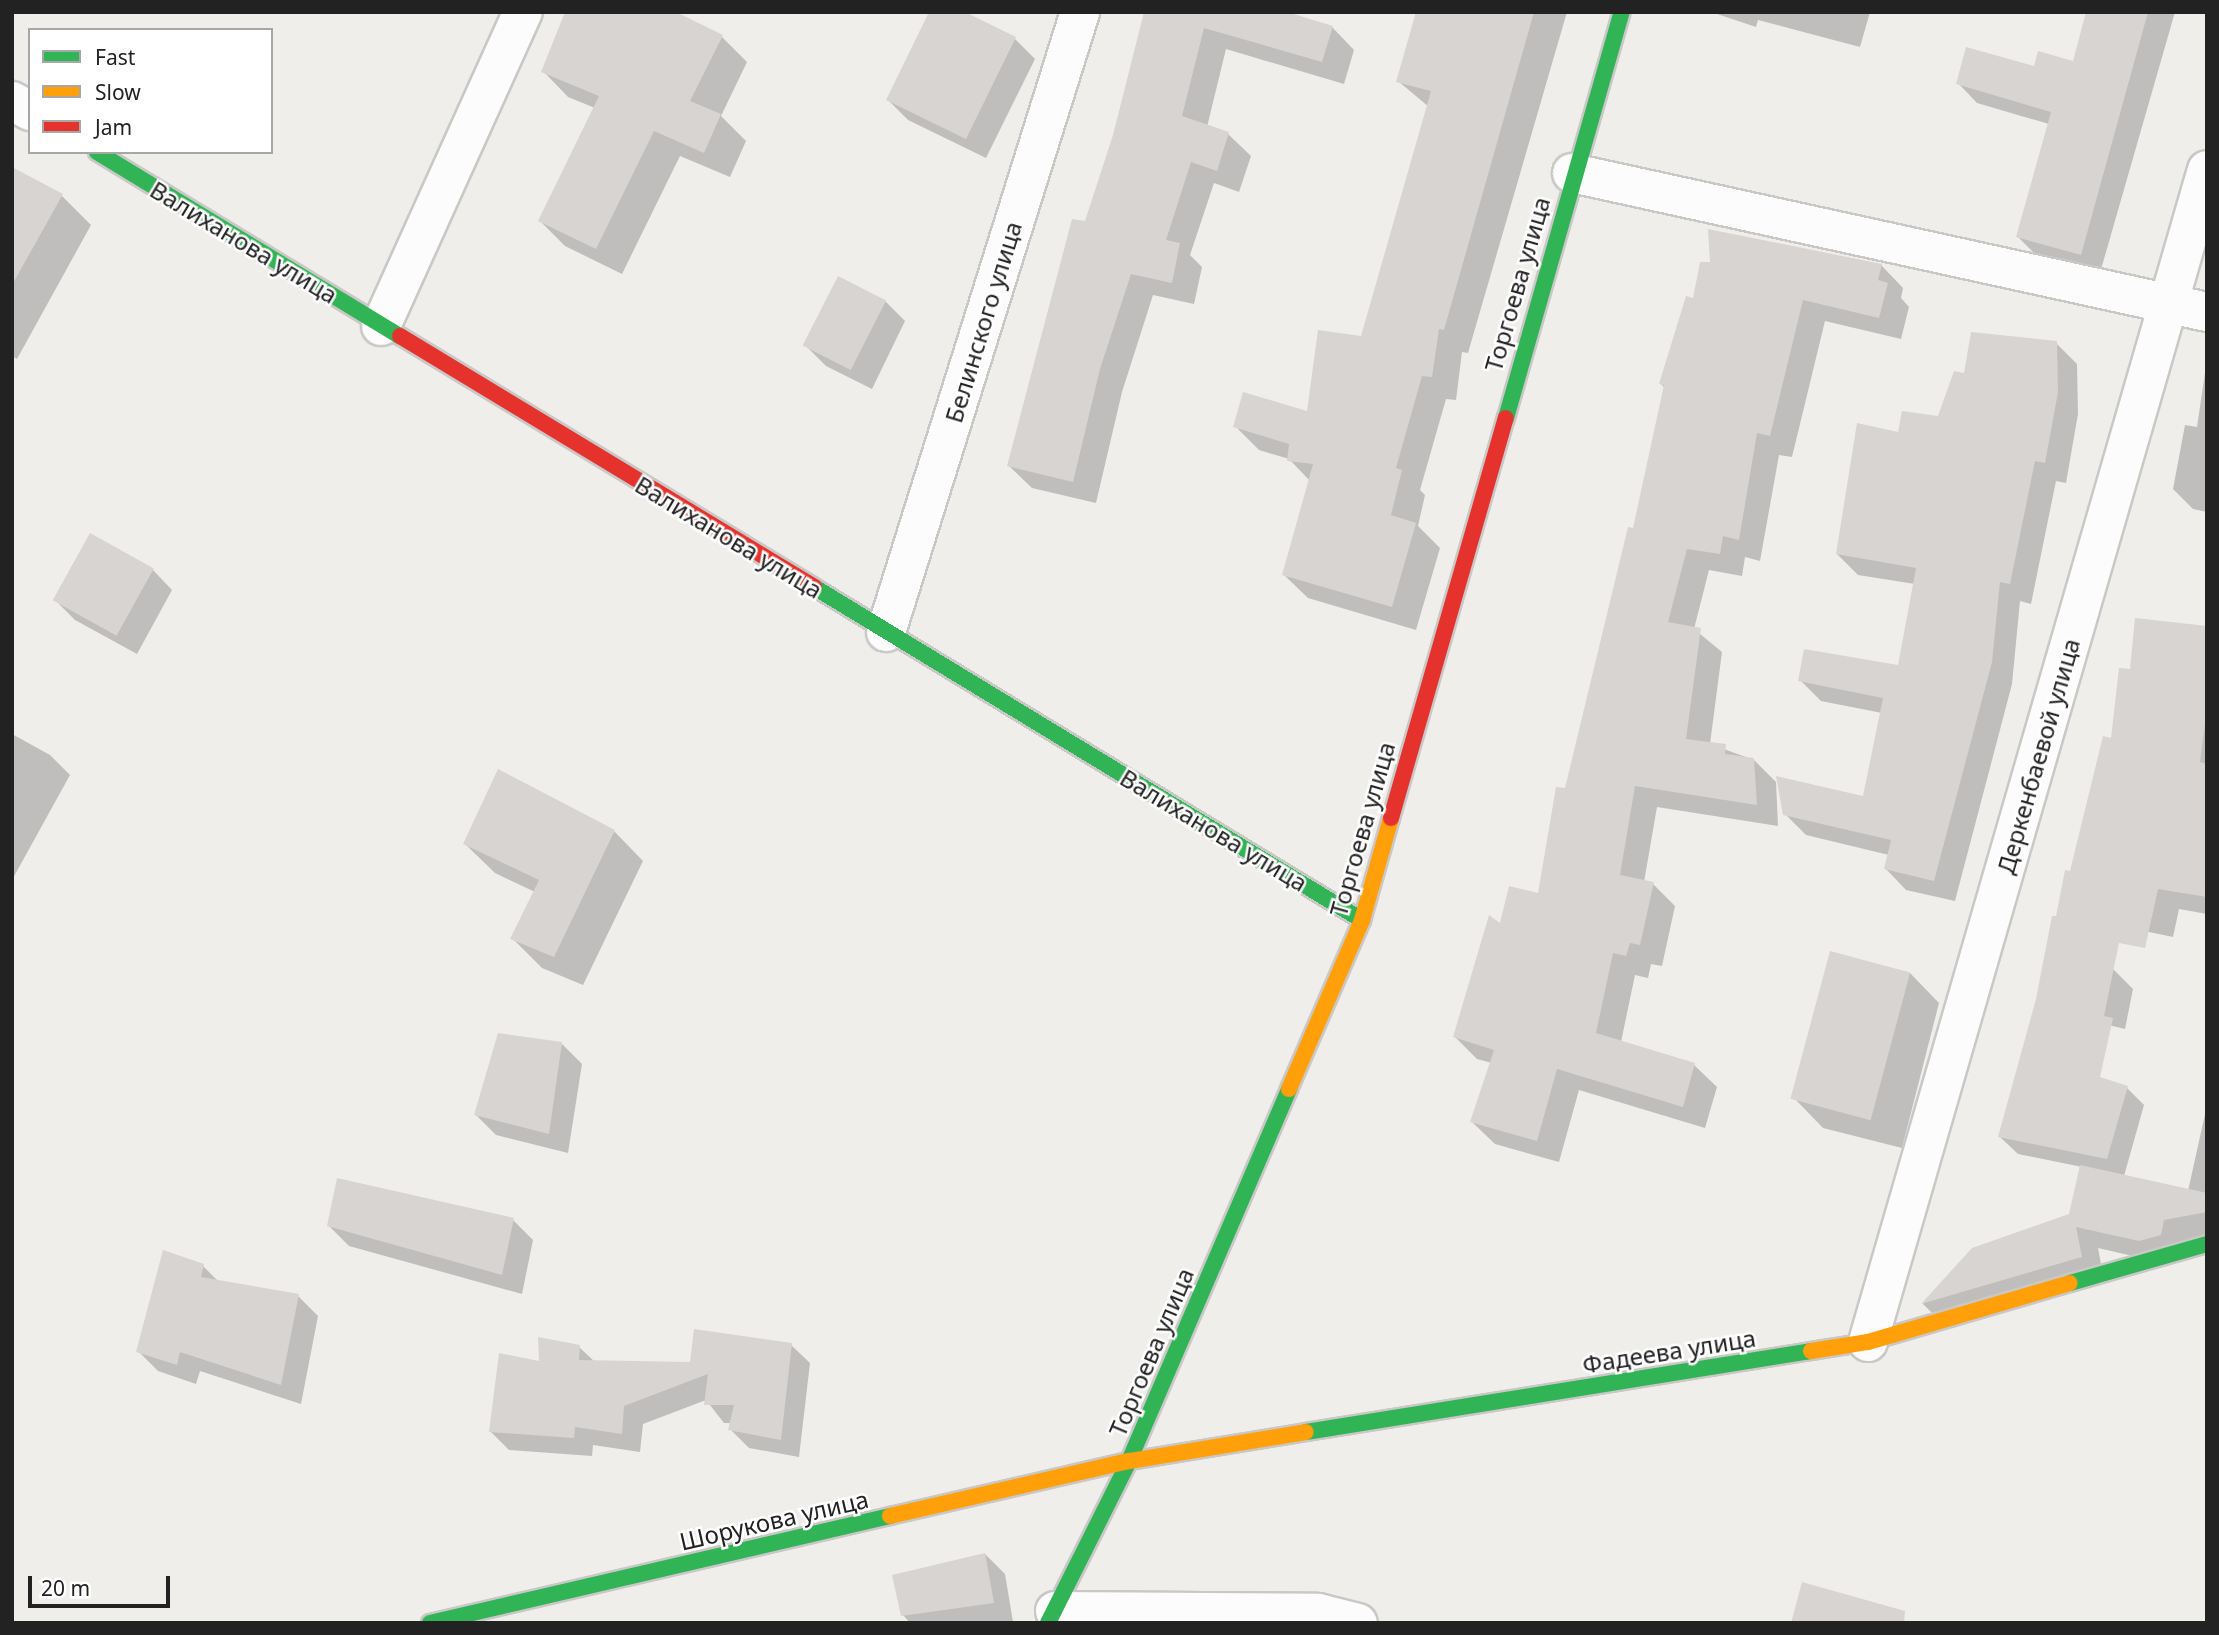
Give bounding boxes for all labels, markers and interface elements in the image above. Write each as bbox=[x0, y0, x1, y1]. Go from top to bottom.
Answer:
legend bbox=[28, 28, 273, 154]
text: Fast bbox=[95, 43, 135, 71]
text: Slow bbox=[95, 78, 141, 106]
text: Jam bbox=[95, 113, 132, 141]
street label: Валиханова улица bbox=[145, 175, 343, 309]
street label: Торгоева улица bbox=[1478, 193, 1556, 375]
street label: Белинского улица bbox=[939, 218, 1027, 426]
street label: Валиханова улица bbox=[630, 470, 828, 604]
street label: Деркенбаевой улица bbox=[1991, 635, 2085, 877]
street label: Торгоева улица bbox=[1323, 738, 1401, 920]
street label: Валиханова улица bbox=[1115, 763, 1313, 897]
street label: Торгоева улица bbox=[1103, 1263, 1199, 1441]
street label: Фадеева улица bbox=[1580, 1323, 1758, 1379]
street label: Шорукова улица bbox=[677, 1484, 871, 1556]
scale bar bbox=[32, 1562, 173, 1606]
text: 20 m bbox=[41, 1574, 90, 1602]

